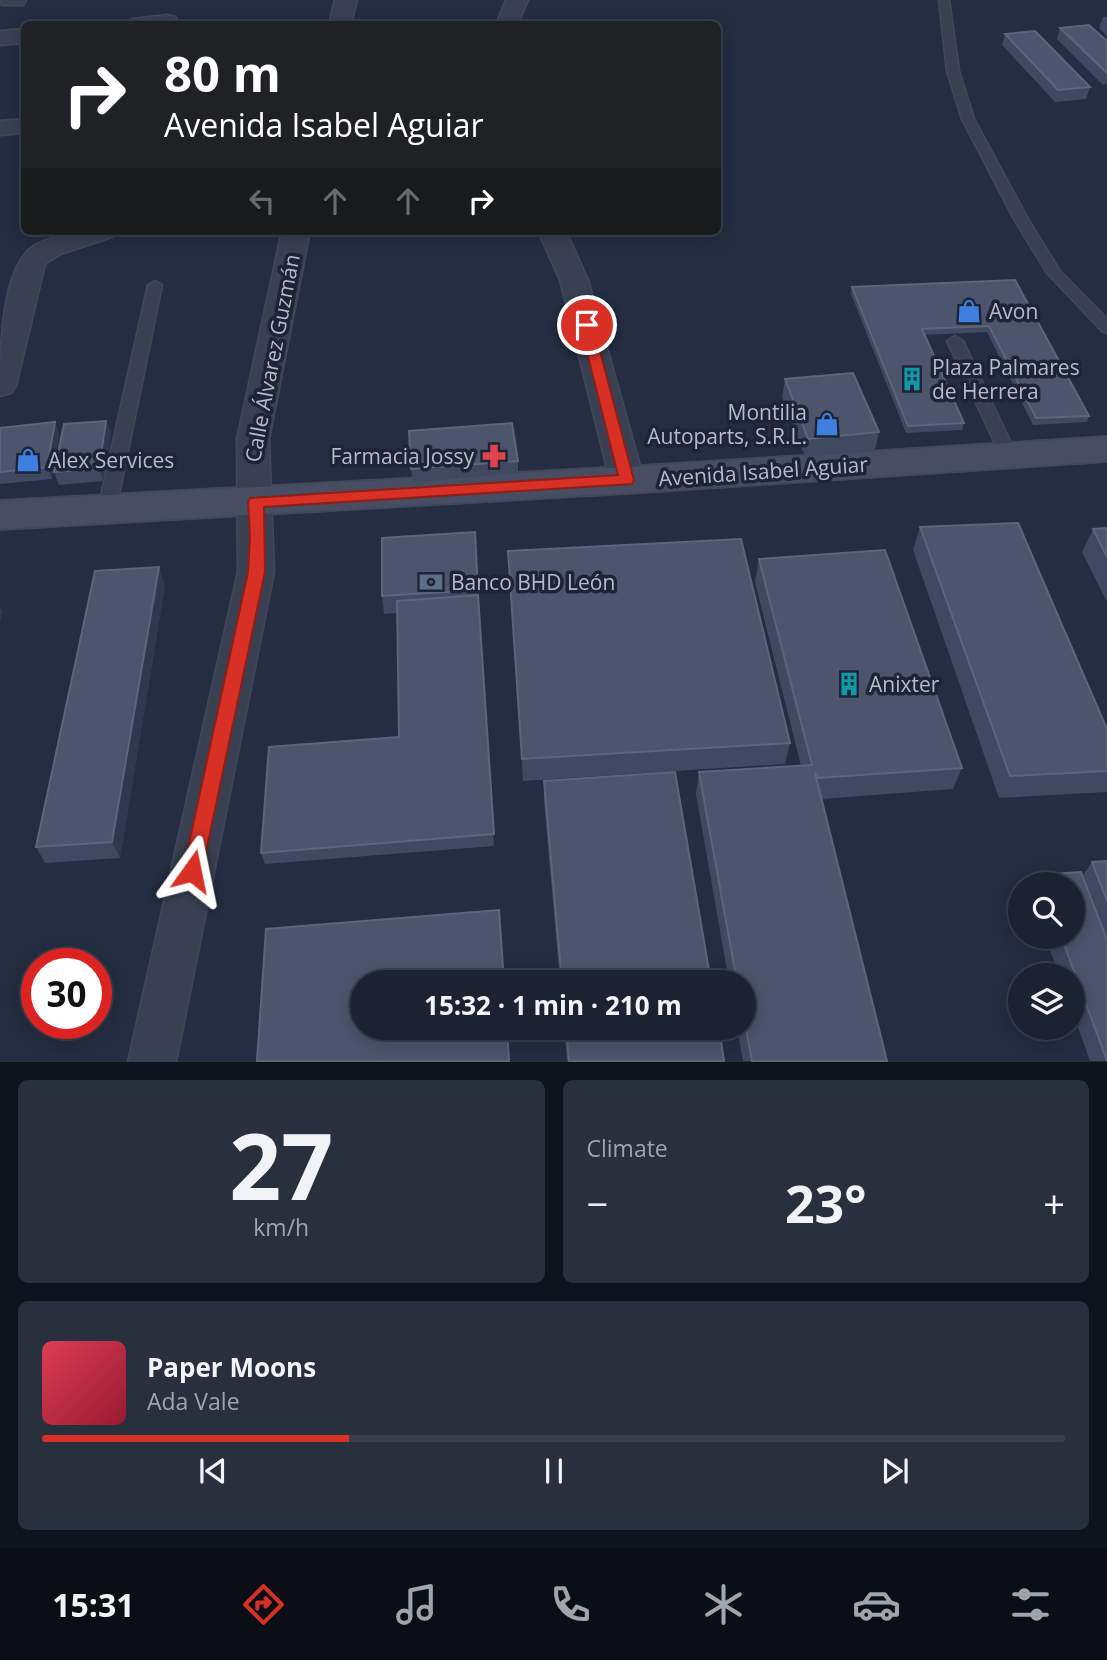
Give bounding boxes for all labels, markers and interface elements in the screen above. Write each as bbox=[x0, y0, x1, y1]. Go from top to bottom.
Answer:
text: 80 m bbox=[164, 40, 281, 106]
icon: right bbox=[49, 49, 140, 140]
text: Avenida Isabel Aguiar bbox=[164, 103, 484, 146]
icon: left bbox=[243, 182, 281, 220]
icon: ahead bbox=[316, 182, 354, 220]
icon: ahead bbox=[389, 182, 427, 220]
icon: right bbox=[462, 182, 500, 220]
street label: Calle Álvarez Guzmán bbox=[238, 252, 306, 464]
pin bbox=[557, 295, 617, 355]
shop icon: Avon bbox=[955, 297, 983, 325]
place label: Avon bbox=[989, 297, 1038, 325]
icon: arrive bbox=[568, 306, 606, 344]
place label: Plaza Palmares de Herrera bbox=[932, 353, 1080, 405]
building icon: Plaza Palmares de Herrera bbox=[898, 365, 926, 393]
place label: Montilia Autoparts, S.R.L. bbox=[647, 398, 807, 450]
shop icon: Montilia Autoparts, S.R.L. bbox=[813, 410, 841, 438]
place label: Farmacia Jossy bbox=[331, 442, 474, 470]
pharmacy icon: Farmacia Jossy bbox=[480, 442, 508, 470]
shop icon: Alex Services bbox=[14, 446, 42, 474]
place label: Alex Services bbox=[48, 446, 174, 474]
street label: Avenida Isabel Aguiar bbox=[657, 450, 869, 492]
bank icon: Banco BHD León bbox=[417, 568, 445, 596]
place label: Banco BHD León bbox=[451, 568, 615, 596]
building icon: Anixter bbox=[835, 670, 863, 698]
place label: Anixter bbox=[869, 670, 940, 698]
position arrow bbox=[155, 834, 229, 908]
map controls bbox=[1008, 872, 1085, 1040]
button: search bbox=[1008, 872, 1085, 949]
speed limit sign: 30 bbox=[21, 948, 112, 1039]
button: layers bbox=[1008, 963, 1085, 1040]
text: 15:32 · 1 min · 210 m bbox=[424, 987, 682, 1023]
text: 27 bbox=[229, 1103, 333, 1227]
text: Climate bbox=[587, 1132, 668, 1164]
text: 23° bbox=[785, 1167, 867, 1238]
text: − bbox=[587, 1177, 608, 1229]
text: + bbox=[1043, 1177, 1065, 1229]
text: km/h bbox=[253, 1211, 309, 1243]
text: Paper Moons bbox=[147, 1349, 316, 1385]
text: Ada Vale bbox=[147, 1385, 240, 1417]
icon: previous bbox=[194, 1452, 232, 1490]
icon: pause bbox=[535, 1452, 573, 1490]
icon: next bbox=[876, 1452, 914, 1490]
icon: directions bbox=[239, 1580, 288, 1629]
icon: music bbox=[392, 1580, 441, 1629]
icon: phone bbox=[546, 1580, 595, 1629]
icon: climate bbox=[699, 1580, 748, 1629]
icon: car bbox=[852, 1580, 901, 1629]
icon: filters bbox=[1006, 1580, 1055, 1629]
text: 15:31 bbox=[52, 1583, 135, 1626]

